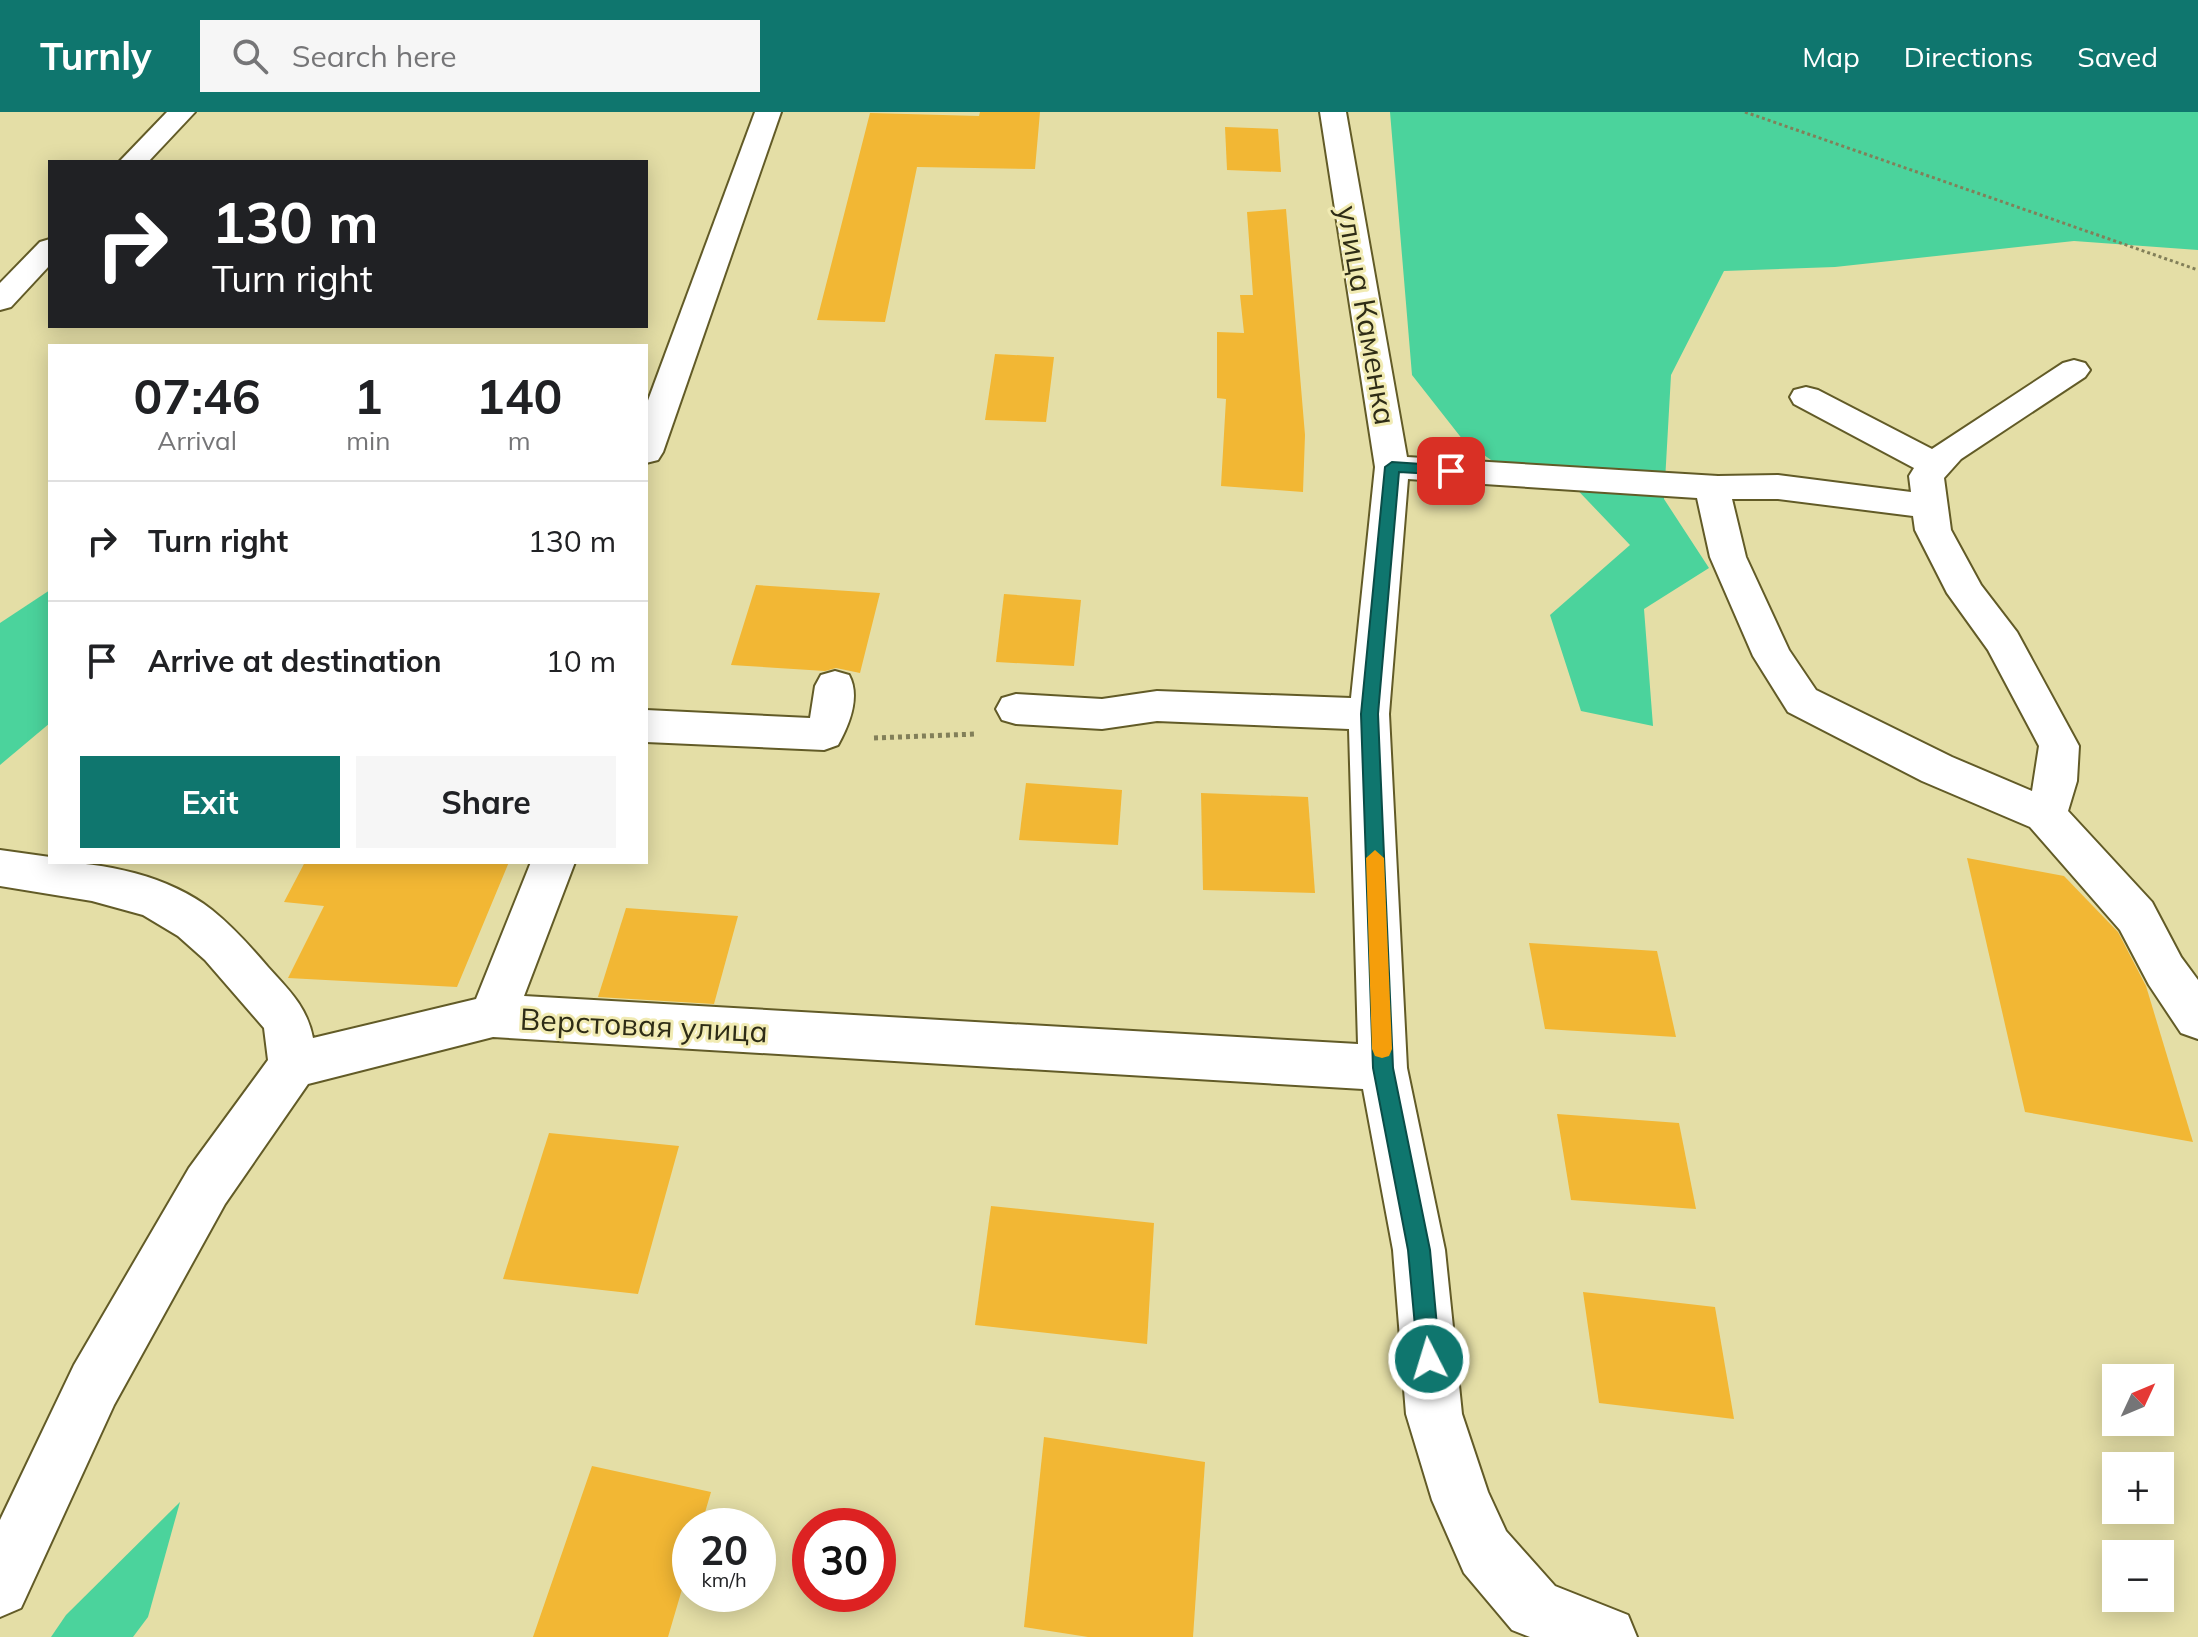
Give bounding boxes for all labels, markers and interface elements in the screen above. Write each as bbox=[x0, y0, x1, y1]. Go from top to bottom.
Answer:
search box bbox=[200, 20, 760, 92]
text: Turnly bbox=[40, 32, 152, 80]
icon: search bbox=[228, 34, 272, 78]
text: Search here bbox=[292, 37, 457, 75]
text: Map bbox=[1802, 39, 1860, 74]
text: Directions bbox=[1904, 39, 2033, 74]
text: Saved bbox=[2077, 39, 2158, 74]
text: 130 m bbox=[212, 187, 379, 257]
icon: right bbox=[80, 192, 184, 296]
street label: улица Каменка bbox=[1329, 202, 1405, 428]
text: Turn right bbox=[212, 256, 373, 301]
text: 07:46 bbox=[134, 366, 261, 426]
text: 1 bbox=[354, 366, 383, 426]
text: 140 bbox=[476, 366, 562, 426]
text: Arrival bbox=[157, 424, 237, 457]
text: min bbox=[346, 424, 390, 457]
text: m bbox=[508, 424, 531, 457]
pin bbox=[1417, 437, 1485, 505]
icon: arrive bbox=[1429, 449, 1473, 493]
icon: right bbox=[80, 519, 124, 563]
text: Turn right bbox=[148, 522, 288, 560]
text: 130 m bbox=[528, 522, 616, 560]
icon: arrive bbox=[80, 639, 124, 683]
text: Arrive at destination bbox=[148, 642, 442, 680]
text: 10 m bbox=[546, 642, 616, 680]
button: Exit bbox=[80, 756, 340, 848]
button: Share bbox=[356, 756, 616, 848]
street label: Верстовая улица bbox=[519, 1000, 769, 1050]
position arrow bbox=[1387, 1317, 1471, 1401]
north arrow bbox=[2102, 1364, 2174, 1436]
map controls bbox=[2102, 1364, 2174, 1612]
button: + bbox=[2102, 1452, 2174, 1524]
speed limit sign: 30 bbox=[792, 1508, 896, 1612]
text: 20 bbox=[700, 1525, 748, 1575]
button: − bbox=[2102, 1540, 2174, 1612]
text: km/h bbox=[701, 1567, 747, 1592]

